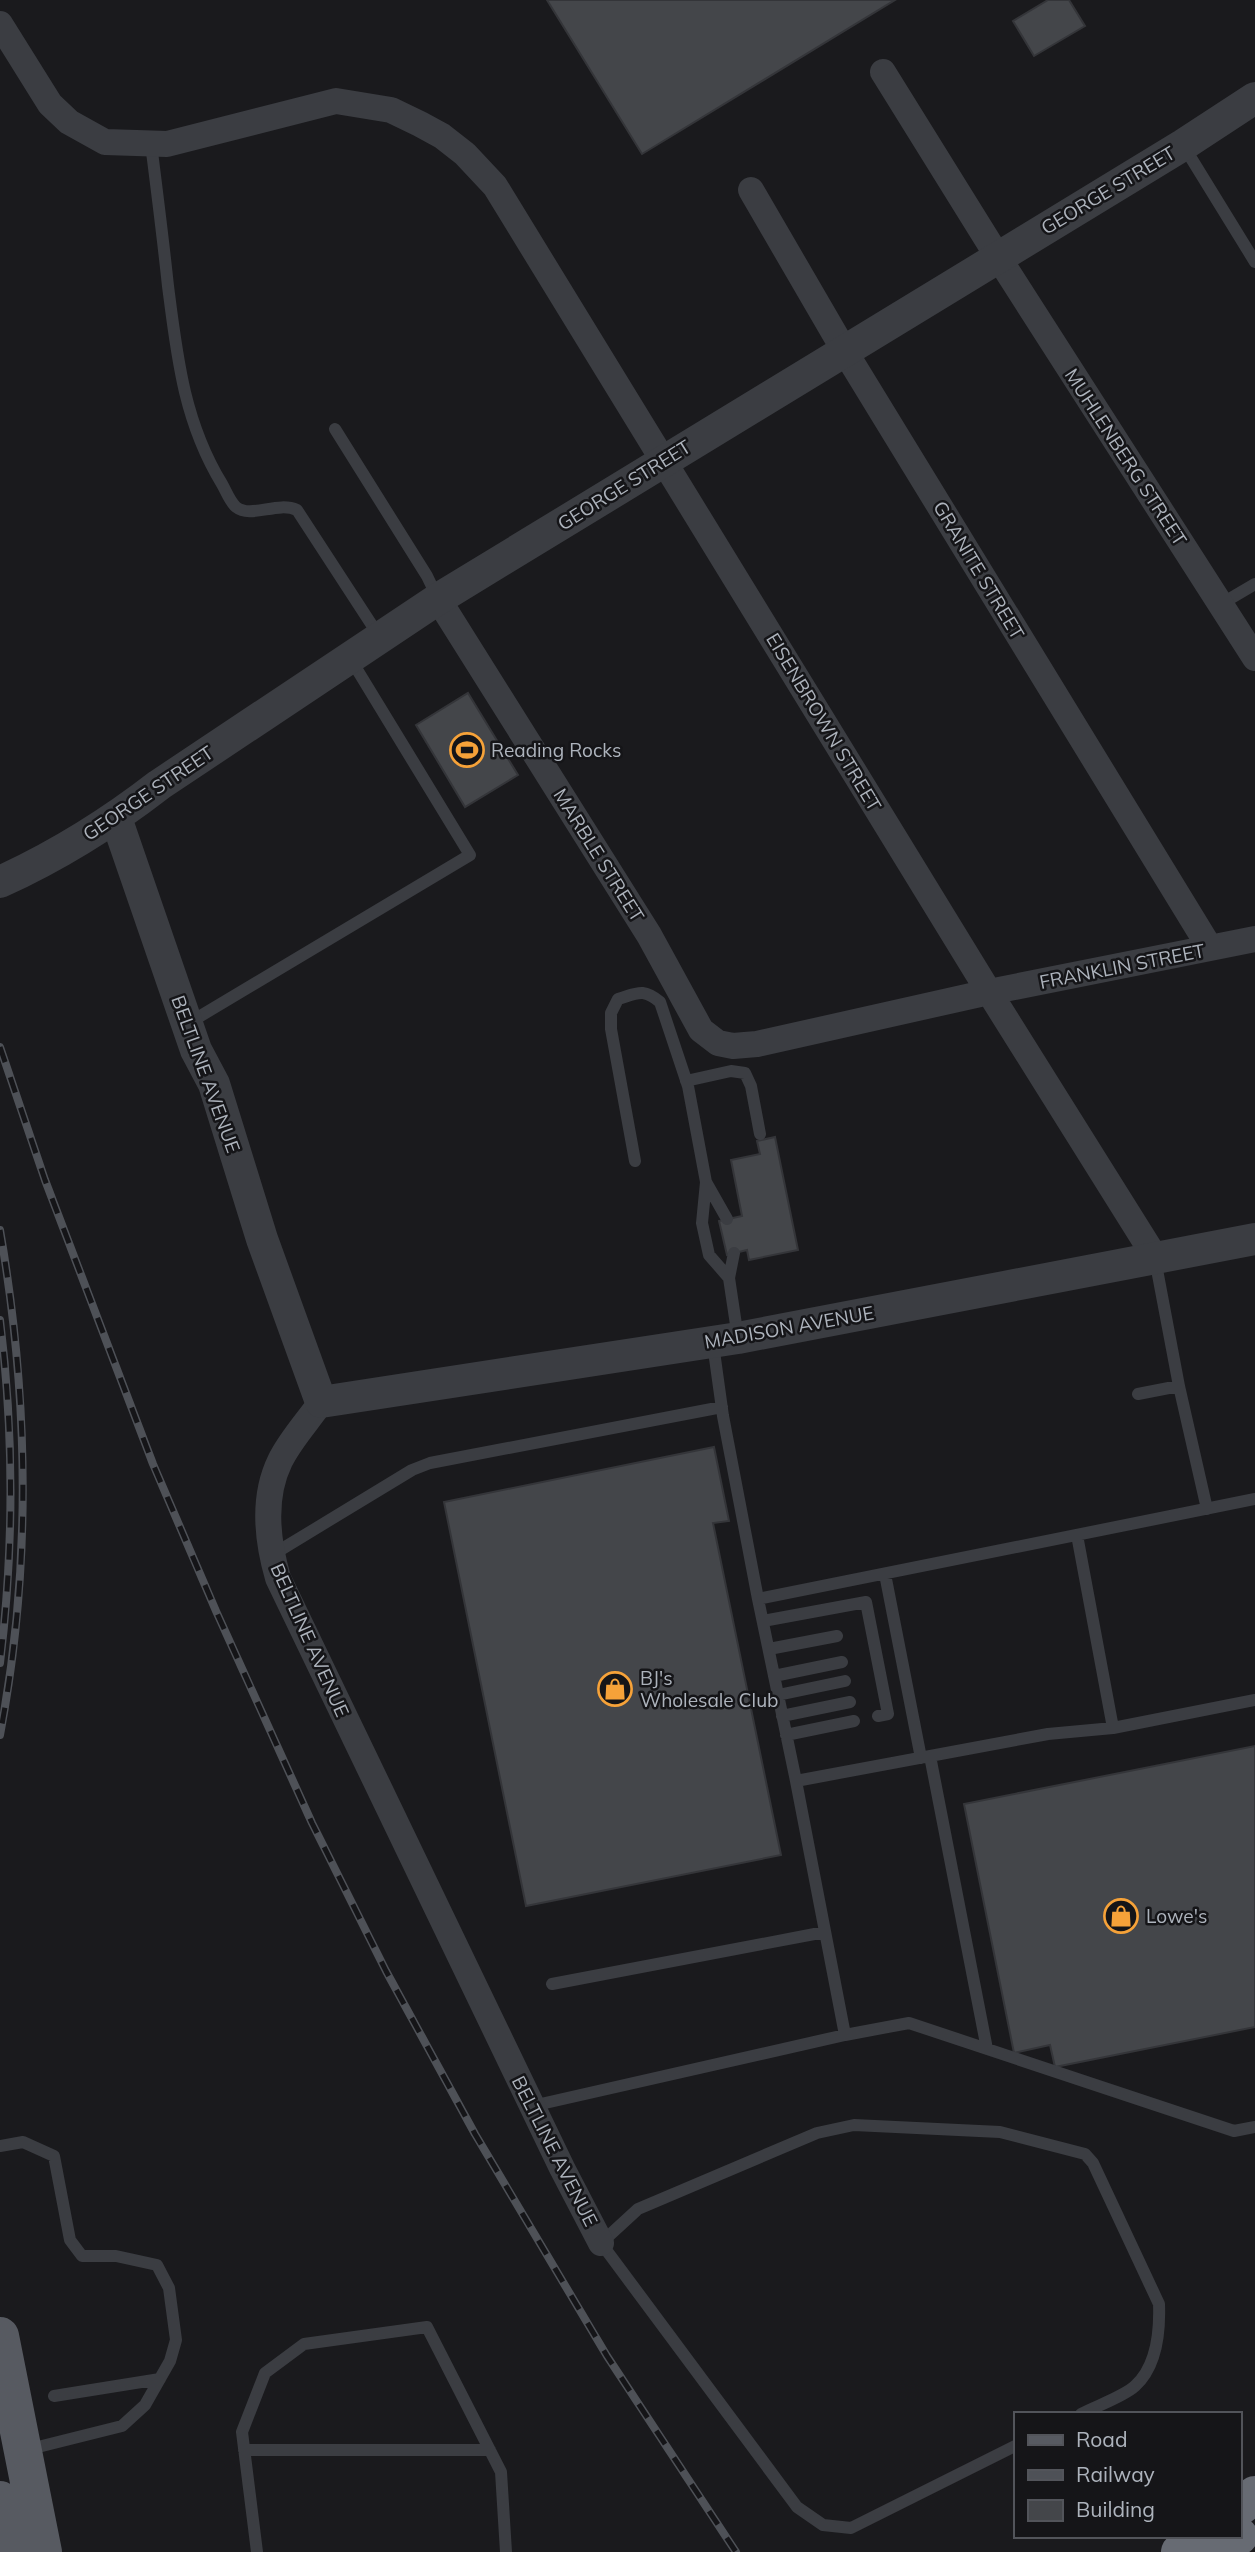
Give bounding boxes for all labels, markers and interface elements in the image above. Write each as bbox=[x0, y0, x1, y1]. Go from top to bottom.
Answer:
street label: GEORGE STREET bbox=[1036, 140, 1180, 240]
street label: MUHLENBERG STREET bbox=[1060, 364, 1192, 550]
street label: GEORGE STREET bbox=[553, 434, 695, 536]
street label: GRANITE STREET bbox=[928, 496, 1030, 644]
street label: EISENBROWN STREET bbox=[761, 629, 887, 816]
sports icon: Reading Rocks bbox=[448, 731, 486, 769]
place label: Reading Rocks bbox=[491, 738, 621, 762]
street label: GEORGE STREET bbox=[78, 740, 218, 846]
street label: MARBLE STREET bbox=[548, 784, 650, 926]
street label: FRANKLIN STREET bbox=[1037, 938, 1207, 994]
street label: BELTLINE AVENUE bbox=[166, 992, 246, 1156]
street label: MADISON AVENUE bbox=[702, 1300, 876, 1354]
street label: BELTLINE AVENUE bbox=[265, 1559, 355, 1721]
place label: BJ's Wholesale Club bbox=[640, 1666, 779, 1712]
shop icon: BJ's Wholesale Club bbox=[596, 1670, 634, 1708]
shop icon: Lowe's bbox=[1102, 1897, 1140, 1935]
place label: Lowe's bbox=[1146, 1904, 1207, 1928]
street label: BELTLINE AVENUE bbox=[507, 2072, 603, 2230]
legend bbox=[1014, 2412, 1241, 2538]
text: Road bbox=[1076, 2426, 1127, 2452]
text: Railway bbox=[1076, 2461, 1155, 2487]
text: Building bbox=[1076, 2496, 1155, 2522]

